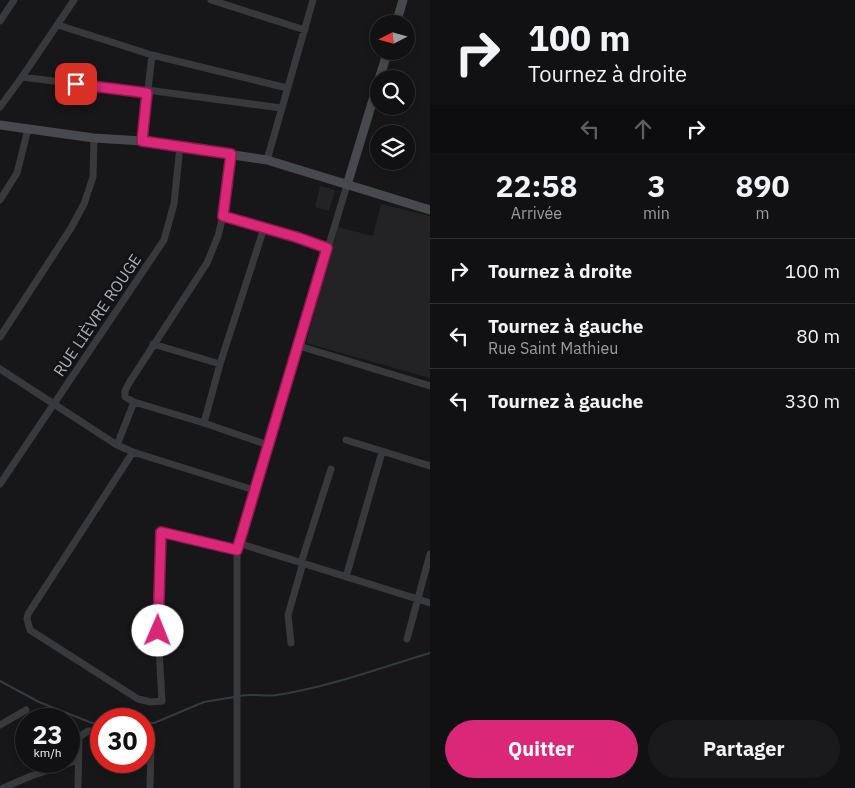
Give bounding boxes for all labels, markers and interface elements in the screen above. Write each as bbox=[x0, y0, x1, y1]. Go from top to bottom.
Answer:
north arrow bbox=[370, 15, 415, 60]
map controls bbox=[370, 15, 415, 170]
text: 100 m bbox=[528, 15, 631, 61]
icon: right bbox=[445, 20, 510, 85]
text: Tournez à droite bbox=[528, 59, 687, 88]
pin bbox=[55, 63, 97, 105]
icon: arrive bbox=[62, 70, 90, 98]
button: search bbox=[370, 70, 415, 115]
icon: left bbox=[576, 115, 604, 143]
icon: ahead bbox=[629, 115, 657, 143]
icon: right bbox=[682, 115, 710, 143]
button: layers bbox=[370, 125, 415, 170]
text: 22:58 bbox=[496, 166, 577, 205]
text: 3 bbox=[647, 166, 665, 205]
text: 890 bbox=[735, 166, 789, 205]
text: Arrivée bbox=[511, 203, 562, 223]
text: min bbox=[643, 203, 670, 223]
text: m bbox=[755, 203, 769, 223]
street label: RUE LIÈVRE ROUGE bbox=[48, 249, 145, 380]
icon: right bbox=[445, 257, 473, 285]
text: Tournez à droite bbox=[488, 259, 632, 283]
text: 100 m bbox=[785, 259, 840, 283]
text: Tournez à gauche bbox=[488, 314, 644, 338]
icon: left bbox=[445, 322, 473, 350]
text: 80 m bbox=[796, 324, 840, 348]
text: Rue Saint Mathieu bbox=[488, 338, 618, 358]
icon: left bbox=[445, 387, 473, 415]
text: Tournez à gauche bbox=[488, 389, 644, 413]
text: 330 m bbox=[785, 389, 840, 413]
position arrow bbox=[131, 604, 183, 656]
speed limit sign: 30 bbox=[90, 708, 155, 773]
text: 23 bbox=[32, 718, 63, 751]
button: Quitter bbox=[445, 720, 638, 778]
button: Partager bbox=[648, 720, 840, 778]
text: km/h bbox=[33, 745, 62, 760]

